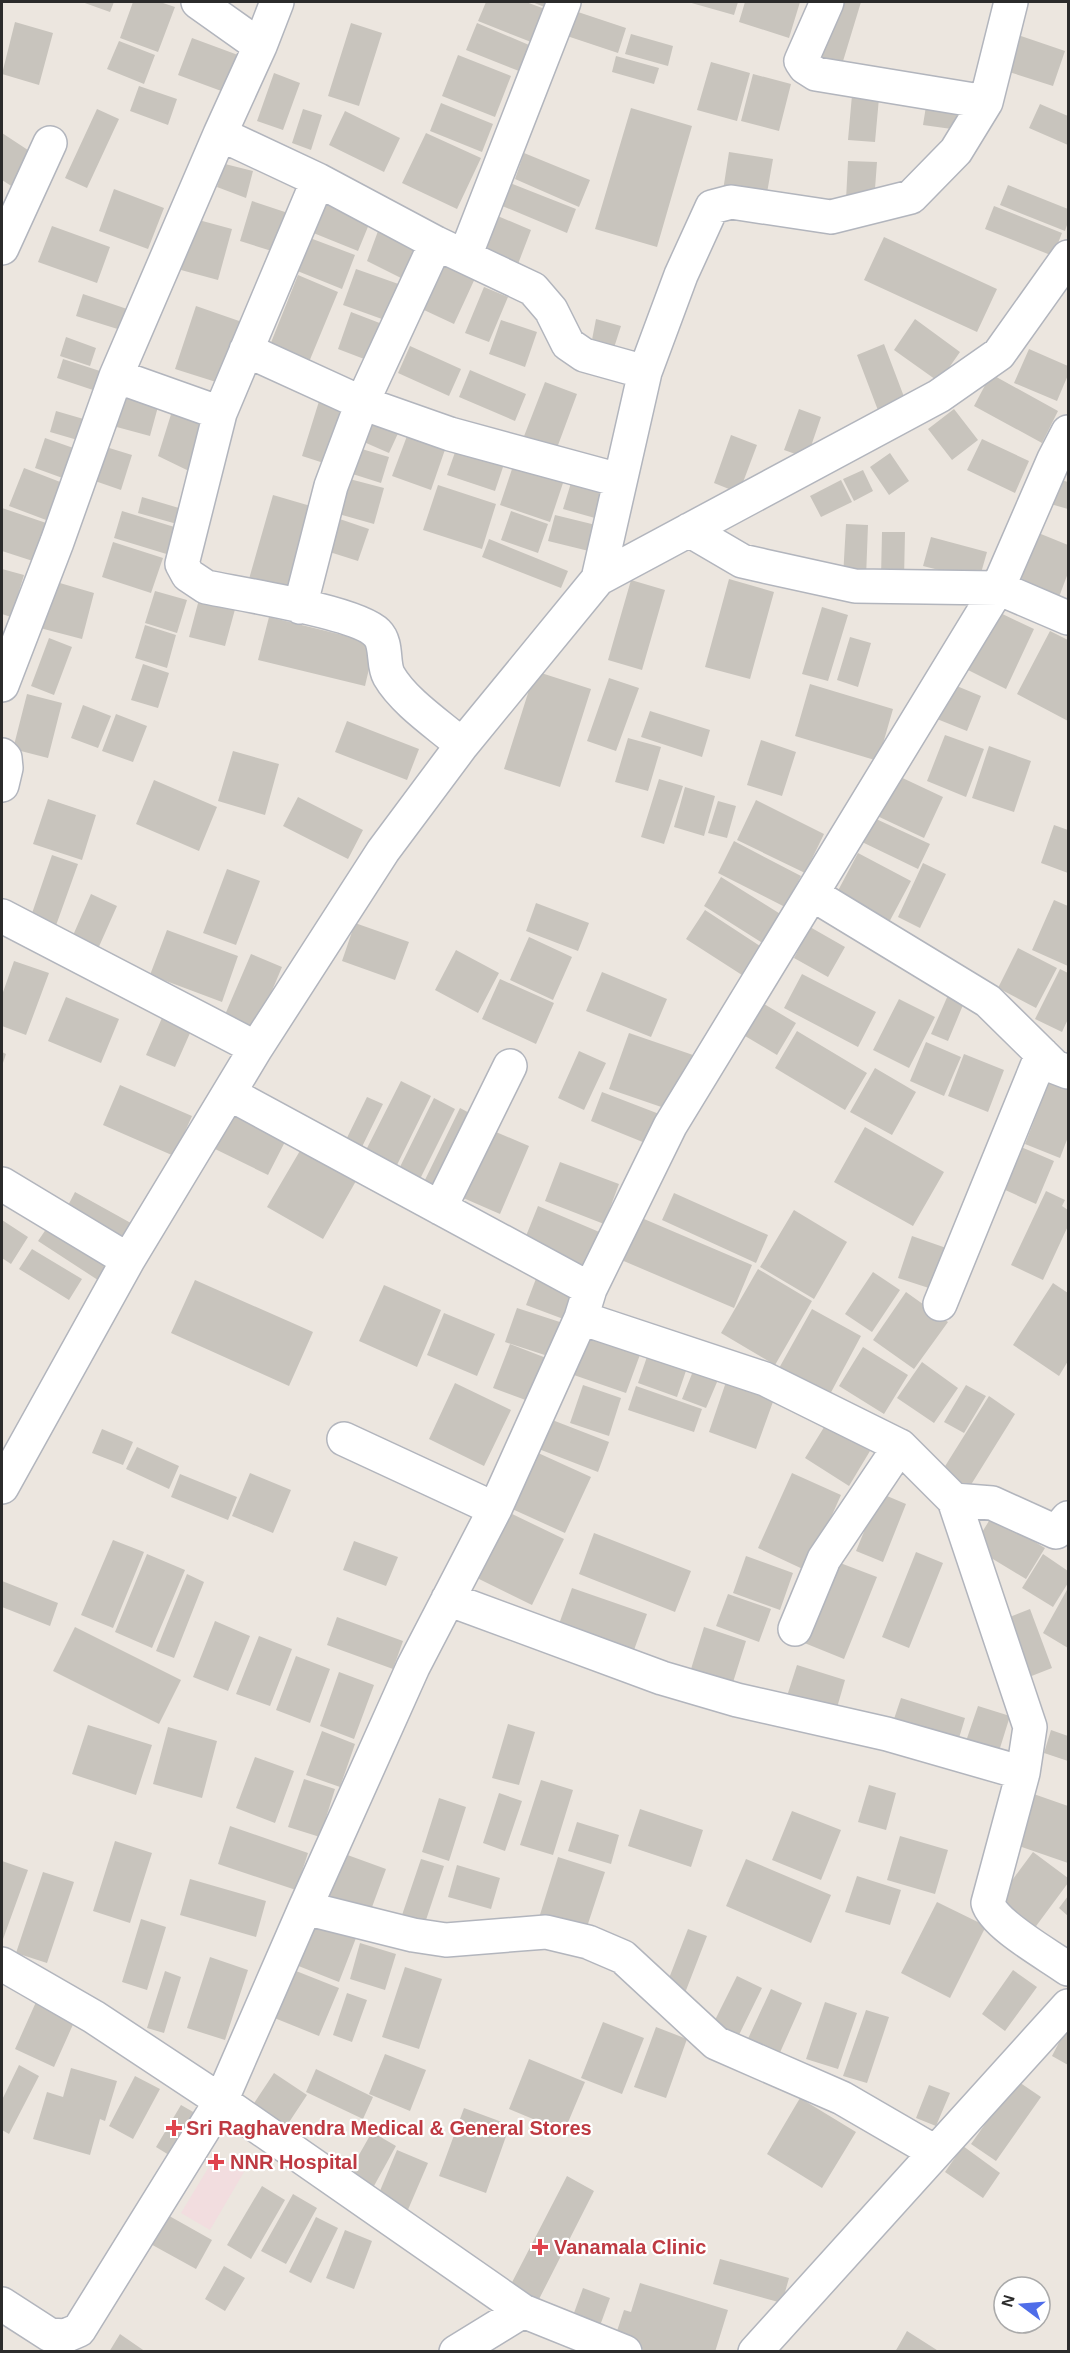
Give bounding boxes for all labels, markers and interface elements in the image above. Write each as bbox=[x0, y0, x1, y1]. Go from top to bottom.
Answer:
place label: Sri Raghavendra Medical & General Stores bbox=[186, 2117, 592, 2139]
marker: Sri Raghavendra Medical & General Stores bbox=[167, 2121, 181, 2135]
place label: NNR Hospital bbox=[230, 2151, 358, 2173]
marker: NNR Hospital bbox=[207, 2153, 225, 2171]
place label: Vanamala Clinic bbox=[554, 2236, 706, 2258]
marker: Vanamala Clinic bbox=[531, 2238, 549, 2256]
north arrow bbox=[992, 2275, 1052, 2335]
text: N bbox=[998, 2293, 1018, 2309]

